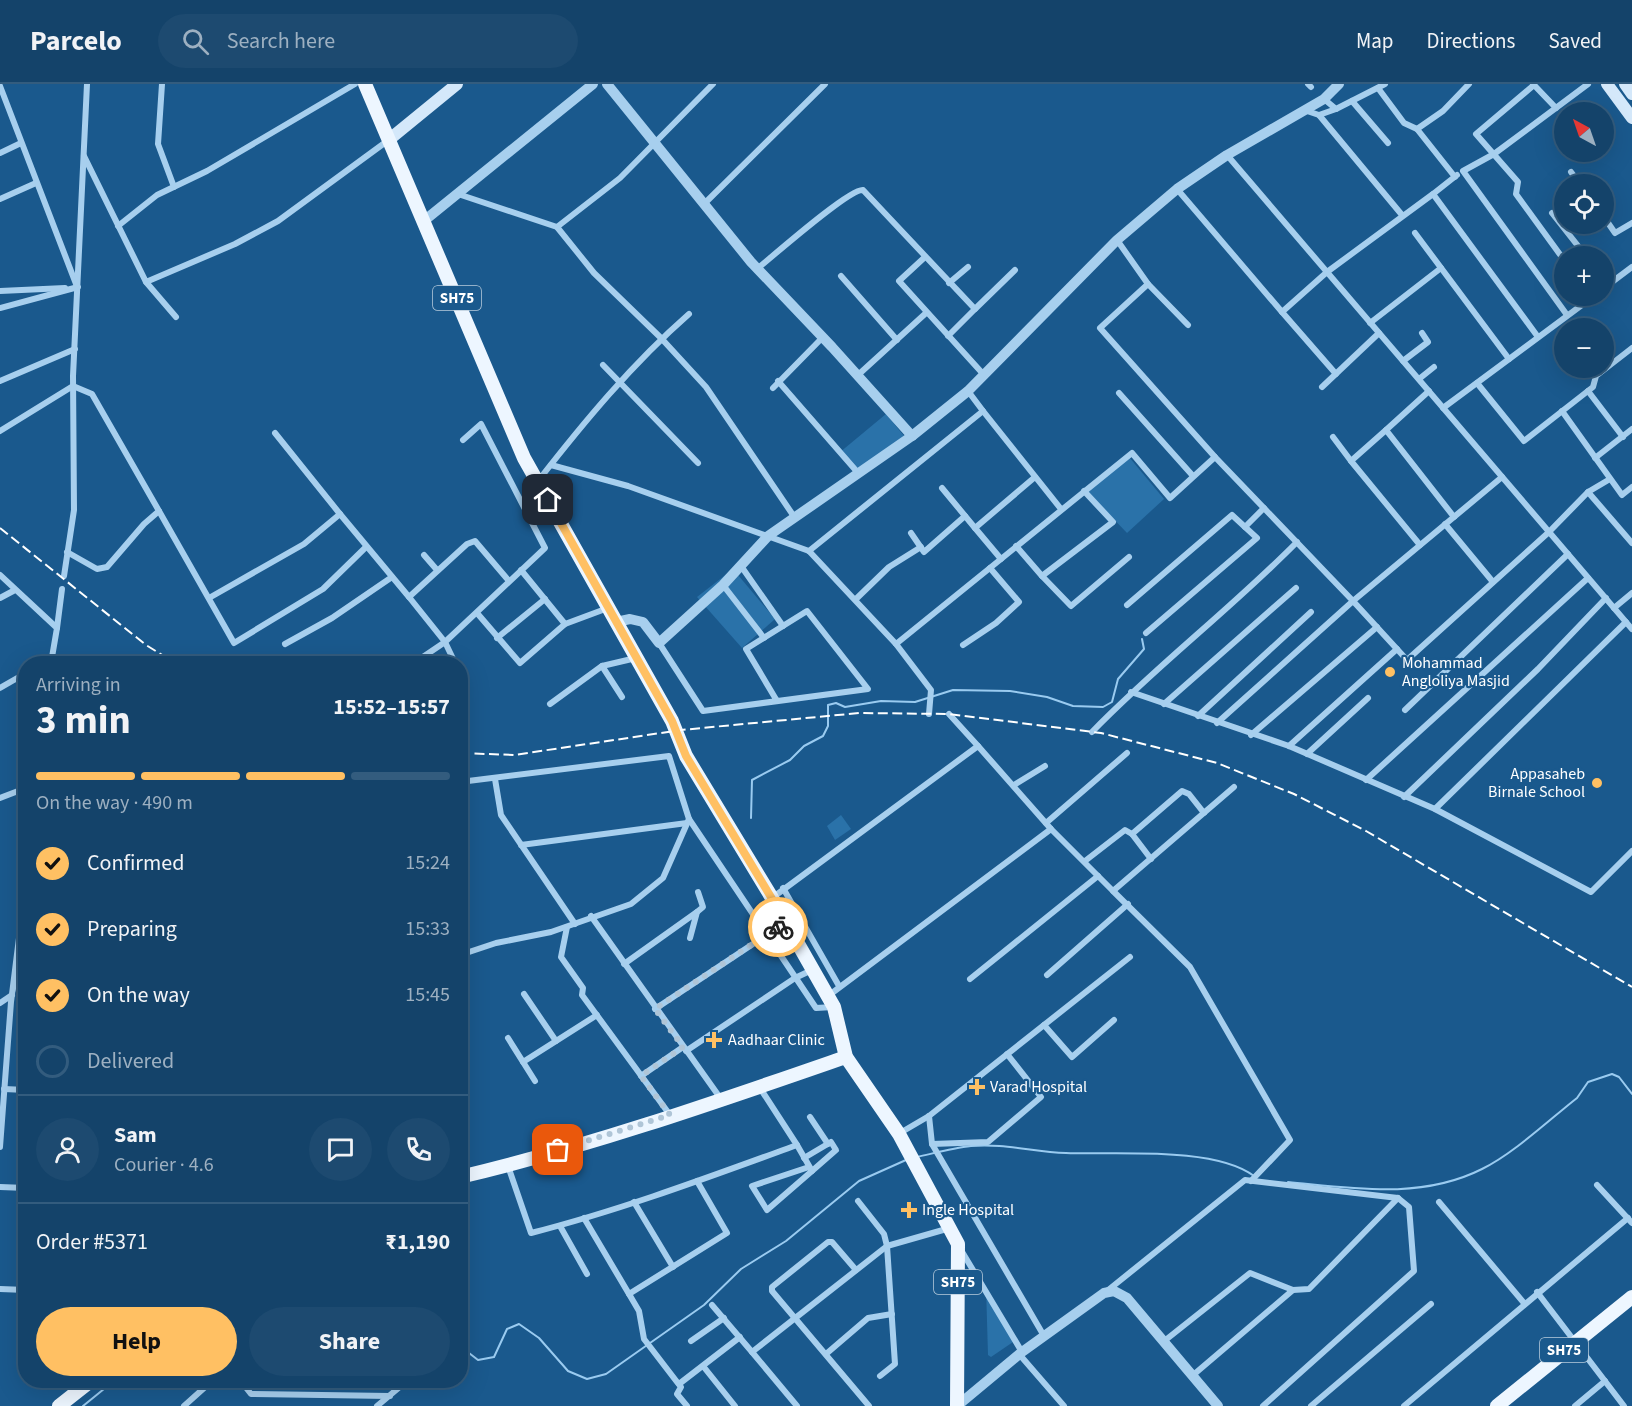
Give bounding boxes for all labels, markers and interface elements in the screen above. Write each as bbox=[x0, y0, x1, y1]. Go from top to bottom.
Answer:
search box bbox=[158, 14, 578, 68]
text: Parcelo bbox=[30, 21, 122, 61]
icon: search bbox=[179, 25, 212, 58]
text: Search here bbox=[227, 25, 335, 57]
text: Map bbox=[1356, 26, 1394, 56]
text: Directions bbox=[1427, 26, 1515, 56]
text: Saved bbox=[1548, 26, 1602, 56]
north arrow bbox=[1554, 102, 1614, 162]
map controls bbox=[1554, 102, 1614, 378]
button: locate bbox=[1554, 174, 1614, 234]
button: + bbox=[1554, 246, 1614, 306]
road number: SH75 bbox=[433, 286, 481, 310]
button: − bbox=[1554, 318, 1614, 378]
pin bbox=[522, 474, 573, 525]
icon: home bbox=[531, 483, 564, 516]
place label: Mohammad Angloliya Masjid bbox=[1402, 652, 1510, 692]
marker: Mohammad Angloliya Masjid bbox=[1383, 665, 1397, 679]
text: Arriving in bbox=[36, 671, 121, 699]
text: 15:52–15:57 bbox=[333, 691, 450, 723]
text: 3 min bbox=[36, 693, 131, 749]
place label: Appasaheb Birnale School bbox=[1488, 763, 1585, 803]
marker: Appasaheb Birnale School bbox=[1590, 776, 1604, 790]
text: On the way · 490 m bbox=[36, 789, 193, 817]
icon: check bbox=[36, 847, 69, 880]
text: Confirmed bbox=[87, 847, 184, 879]
text: 15:24 bbox=[405, 849, 450, 877]
courier bbox=[748, 897, 808, 957]
icon: bike bbox=[762, 911, 795, 944]
icon: check bbox=[36, 913, 69, 946]
text: Preparing bbox=[87, 913, 177, 945]
text: 15:33 bbox=[405, 915, 450, 943]
icon: check bbox=[36, 979, 69, 1012]
text: On the way bbox=[87, 979, 190, 1011]
text: 15:45 bbox=[405, 981, 450, 1009]
place label: Aadhaar Clinic bbox=[728, 1029, 825, 1051]
marker: Aadhaar Clinic bbox=[705, 1031, 723, 1049]
text: Delivered bbox=[87, 1045, 174, 1077]
place label: Varad Hospital bbox=[990, 1076, 1087, 1098]
marker: Varad Hospital bbox=[968, 1078, 986, 1096]
button: person bbox=[36, 1118, 99, 1181]
button: chat bbox=[309, 1118, 372, 1181]
button: phone bbox=[387, 1118, 450, 1181]
text: Sam bbox=[114, 1119, 157, 1151]
pin bbox=[532, 1124, 583, 1175]
icon: bag bbox=[541, 1133, 574, 1166]
text: Courier · 4.6 bbox=[114, 1151, 214, 1179]
place label: Ingle Hospital bbox=[922, 1199, 1014, 1221]
marker: Ingle Hospital bbox=[900, 1201, 918, 1219]
text: Order #5371 bbox=[36, 1226, 148, 1258]
text: ₹1,190 bbox=[385, 1226, 450, 1258]
road number: SH75 bbox=[934, 1270, 982, 1294]
button: Help bbox=[36, 1307, 237, 1376]
button: Share bbox=[249, 1307, 450, 1376]
road number: SH75 bbox=[1540, 1338, 1588, 1362]

